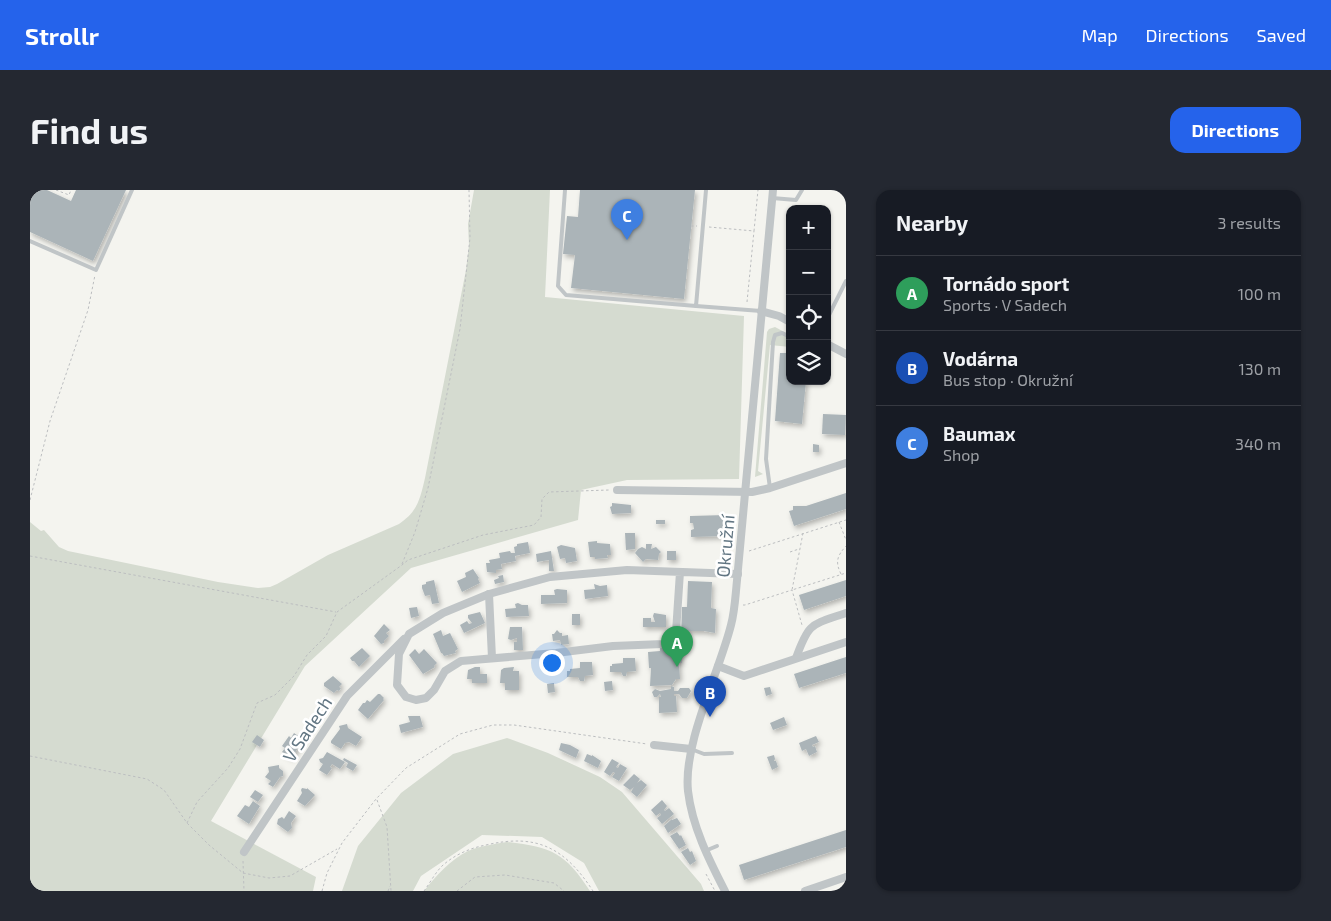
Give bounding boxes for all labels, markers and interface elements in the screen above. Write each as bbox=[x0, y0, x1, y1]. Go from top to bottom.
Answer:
text: Strollr bbox=[25, 21, 99, 50]
text: Map bbox=[1081, 24, 1118, 46]
text: Directions bbox=[1146, 24, 1229, 46]
text: Saved bbox=[1257, 24, 1306, 46]
button: Directions bbox=[1170, 107, 1301, 153]
text: Find us bbox=[30, 109, 148, 151]
pin: C bbox=[611, 199, 643, 240]
map controls bbox=[786, 205, 831, 385]
button: + bbox=[786, 205, 831, 250]
text: Nearby bbox=[896, 210, 968, 235]
text: 3 results bbox=[1218, 213, 1281, 232]
button: − bbox=[786, 250, 831, 295]
text: Tornádo sport bbox=[943, 272, 1069, 295]
text: A bbox=[907, 284, 917, 303]
text: 100 m bbox=[1238, 284, 1281, 303]
button: locate bbox=[786, 295, 831, 340]
text: Sports · V Sadech bbox=[943, 295, 1067, 314]
button: layers bbox=[786, 340, 831, 385]
text: Vodárna bbox=[943, 347, 1018, 370]
text: B bbox=[907, 359, 917, 378]
text: 130 m bbox=[1239, 359, 1281, 378]
text: Bus stop · Okružní bbox=[943, 370, 1073, 389]
text: Baumax bbox=[943, 422, 1016, 445]
text: C bbox=[907, 434, 917, 453]
text: 340 m bbox=[1235, 434, 1281, 453]
text: Shop bbox=[943, 445, 980, 464]
street label: Okružní bbox=[711, 513, 739, 578]
pin: A bbox=[661, 626, 693, 667]
your location bbox=[539, 650, 565, 676]
pin: B bbox=[694, 676, 726, 717]
street label: V Sadech bbox=[278, 692, 336, 766]

